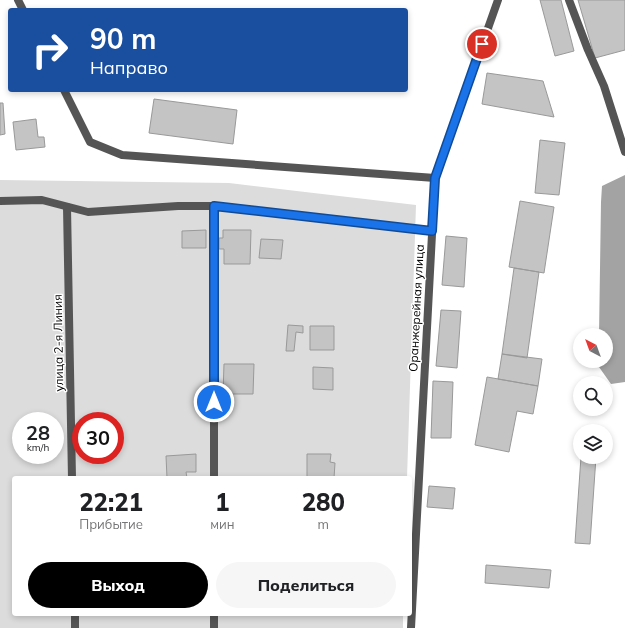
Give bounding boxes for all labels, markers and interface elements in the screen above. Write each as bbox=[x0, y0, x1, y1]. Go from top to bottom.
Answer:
text: 90 m bbox=[90, 21, 156, 56]
icon: right bbox=[24, 24, 76, 76]
pin bbox=[465, 27, 499, 61]
icon: arrive bbox=[471, 33, 493, 55]
text: Направо bbox=[90, 56, 168, 79]
street label: Оранжерейная улица bbox=[405, 244, 427, 372]
street label: улица 2-я Линия bbox=[50, 294, 66, 392]
north arrow bbox=[573, 328, 613, 368]
map controls bbox=[573, 328, 613, 464]
button: search bbox=[573, 376, 613, 416]
position arrow bbox=[193, 381, 235, 423]
speed limit sign: 30 bbox=[72, 412, 124, 464]
text: 28 bbox=[26, 420, 50, 445]
button: layers bbox=[573, 424, 613, 464]
text: km/h bbox=[27, 441, 49, 454]
text: 22:21 bbox=[79, 487, 143, 517]
text: 1 bbox=[215, 487, 230, 517]
text: 280 bbox=[302, 487, 345, 517]
text: Прибытие bbox=[79, 516, 143, 532]
text: мин bbox=[210, 516, 234, 532]
text: m bbox=[318, 516, 329, 532]
button: Выход bbox=[28, 562, 208, 608]
button: Поделиться bbox=[216, 562, 396, 608]

